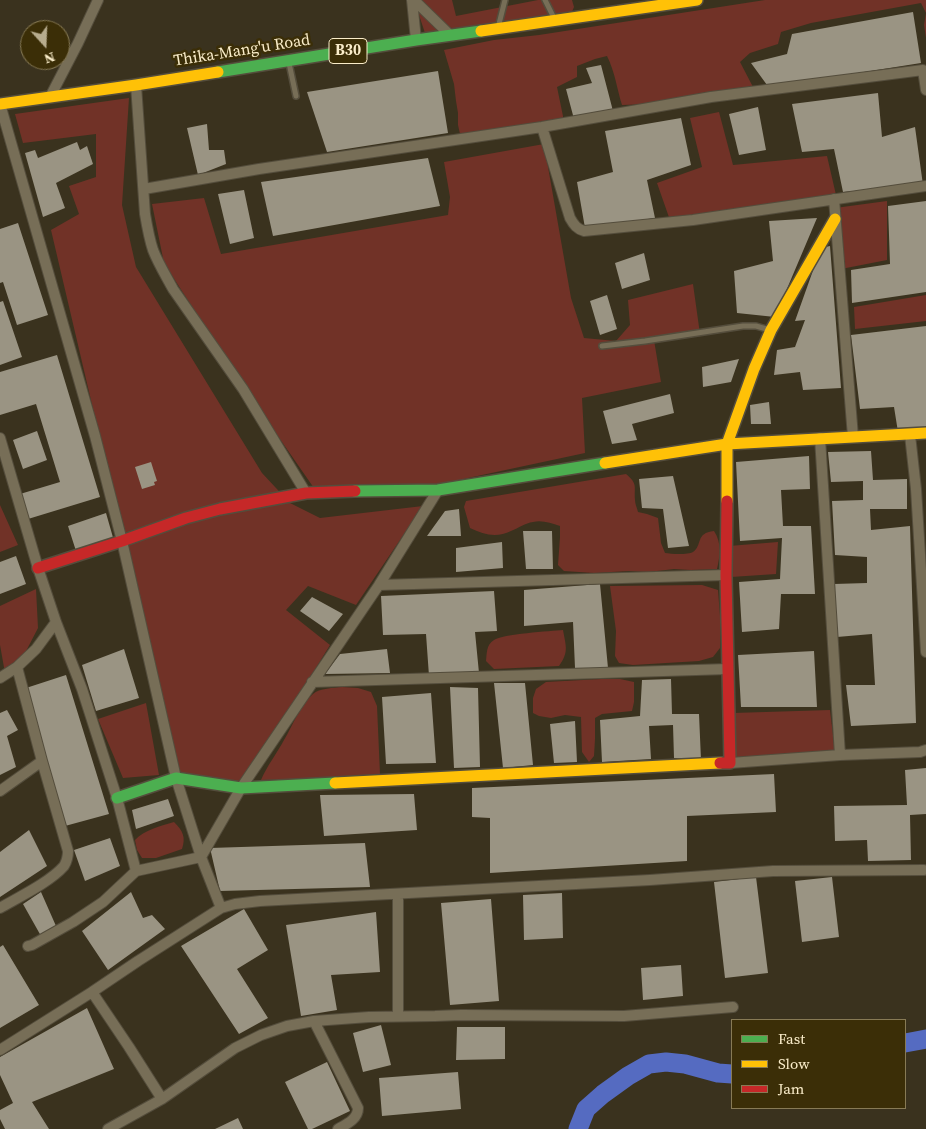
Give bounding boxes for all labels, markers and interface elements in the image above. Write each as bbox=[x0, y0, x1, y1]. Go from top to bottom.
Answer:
north arrow bbox=[20, 20, 70, 70]
street label: Thika-Mang'u Road bbox=[172, 31, 312, 71]
road number: B30 bbox=[329, 38, 367, 64]
text: N bbox=[42, 47, 58, 69]
legend bbox=[731, 1019, 906, 1109]
text: Fast bbox=[778, 1028, 805, 1049]
text: Slow bbox=[778, 1053, 810, 1074]
text: Jam bbox=[778, 1078, 804, 1099]

